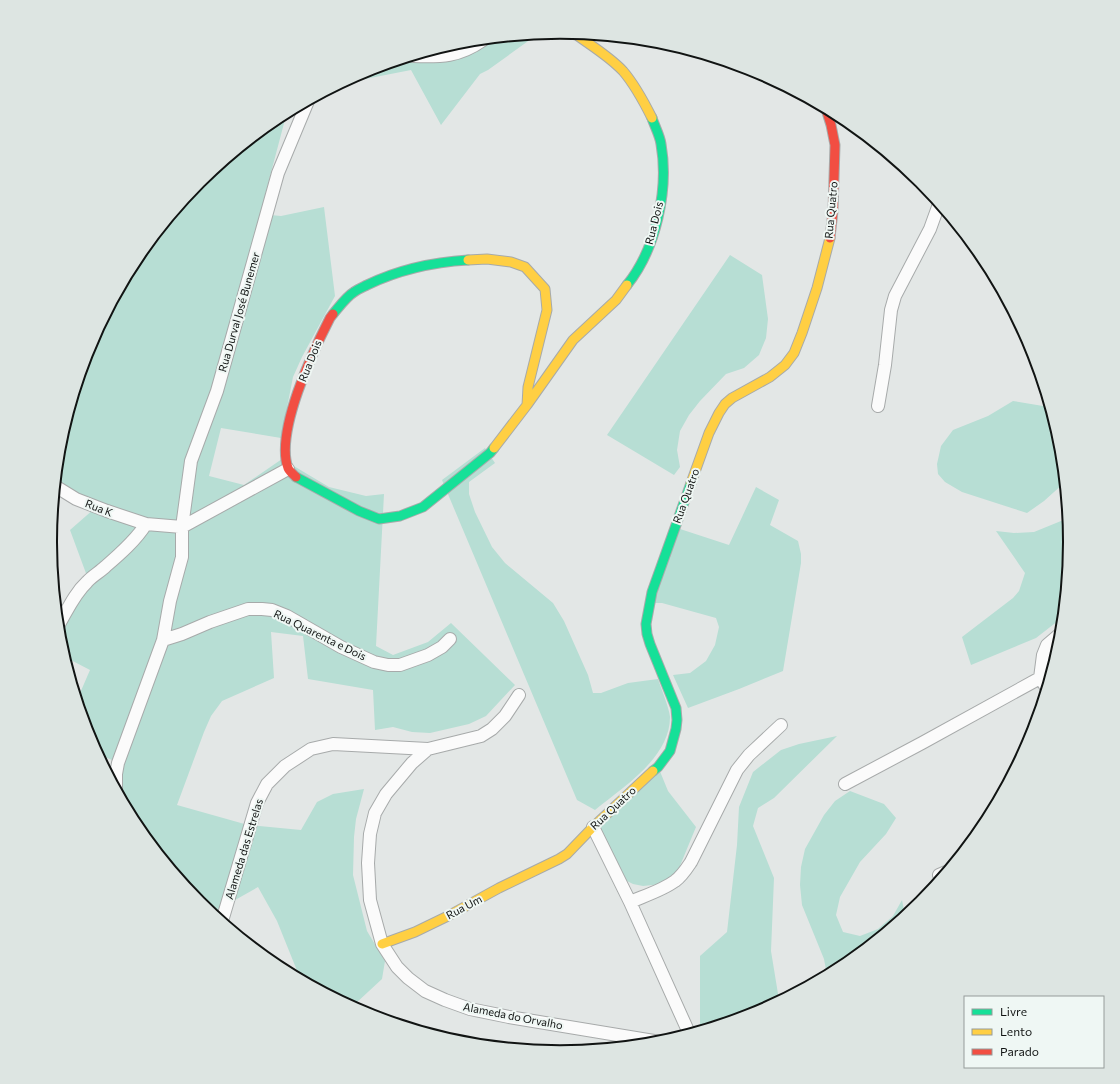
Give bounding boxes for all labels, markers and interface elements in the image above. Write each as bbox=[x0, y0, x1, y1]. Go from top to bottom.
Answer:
street label: Rua Quatro bbox=[822, 180, 840, 239]
street label: Rua Dois bbox=[642, 200, 665, 246]
street label: Rua Durval José Bunemer bbox=[215, 250, 263, 373]
street label: Rua Dois bbox=[295, 338, 324, 384]
street label: Rua Quatro bbox=[670, 466, 702, 525]
street label: Rua K bbox=[83, 496, 115, 519]
street label: Rua Quarenta e Dois bbox=[272, 607, 369, 663]
street label: Rua Quatro bbox=[587, 783, 638, 832]
street label: Alameda das Estrelas bbox=[222, 797, 265, 901]
street label: Rua Um bbox=[444, 892, 484, 921]
legend bbox=[964, 996, 1104, 1068]
street label: Alameda do Orvalho bbox=[462, 999, 564, 1032]
text: Livre bbox=[1000, 1004, 1027, 1018]
text: Lento bbox=[1000, 1024, 1032, 1038]
text: Parado bbox=[1000, 1044, 1039, 1058]

